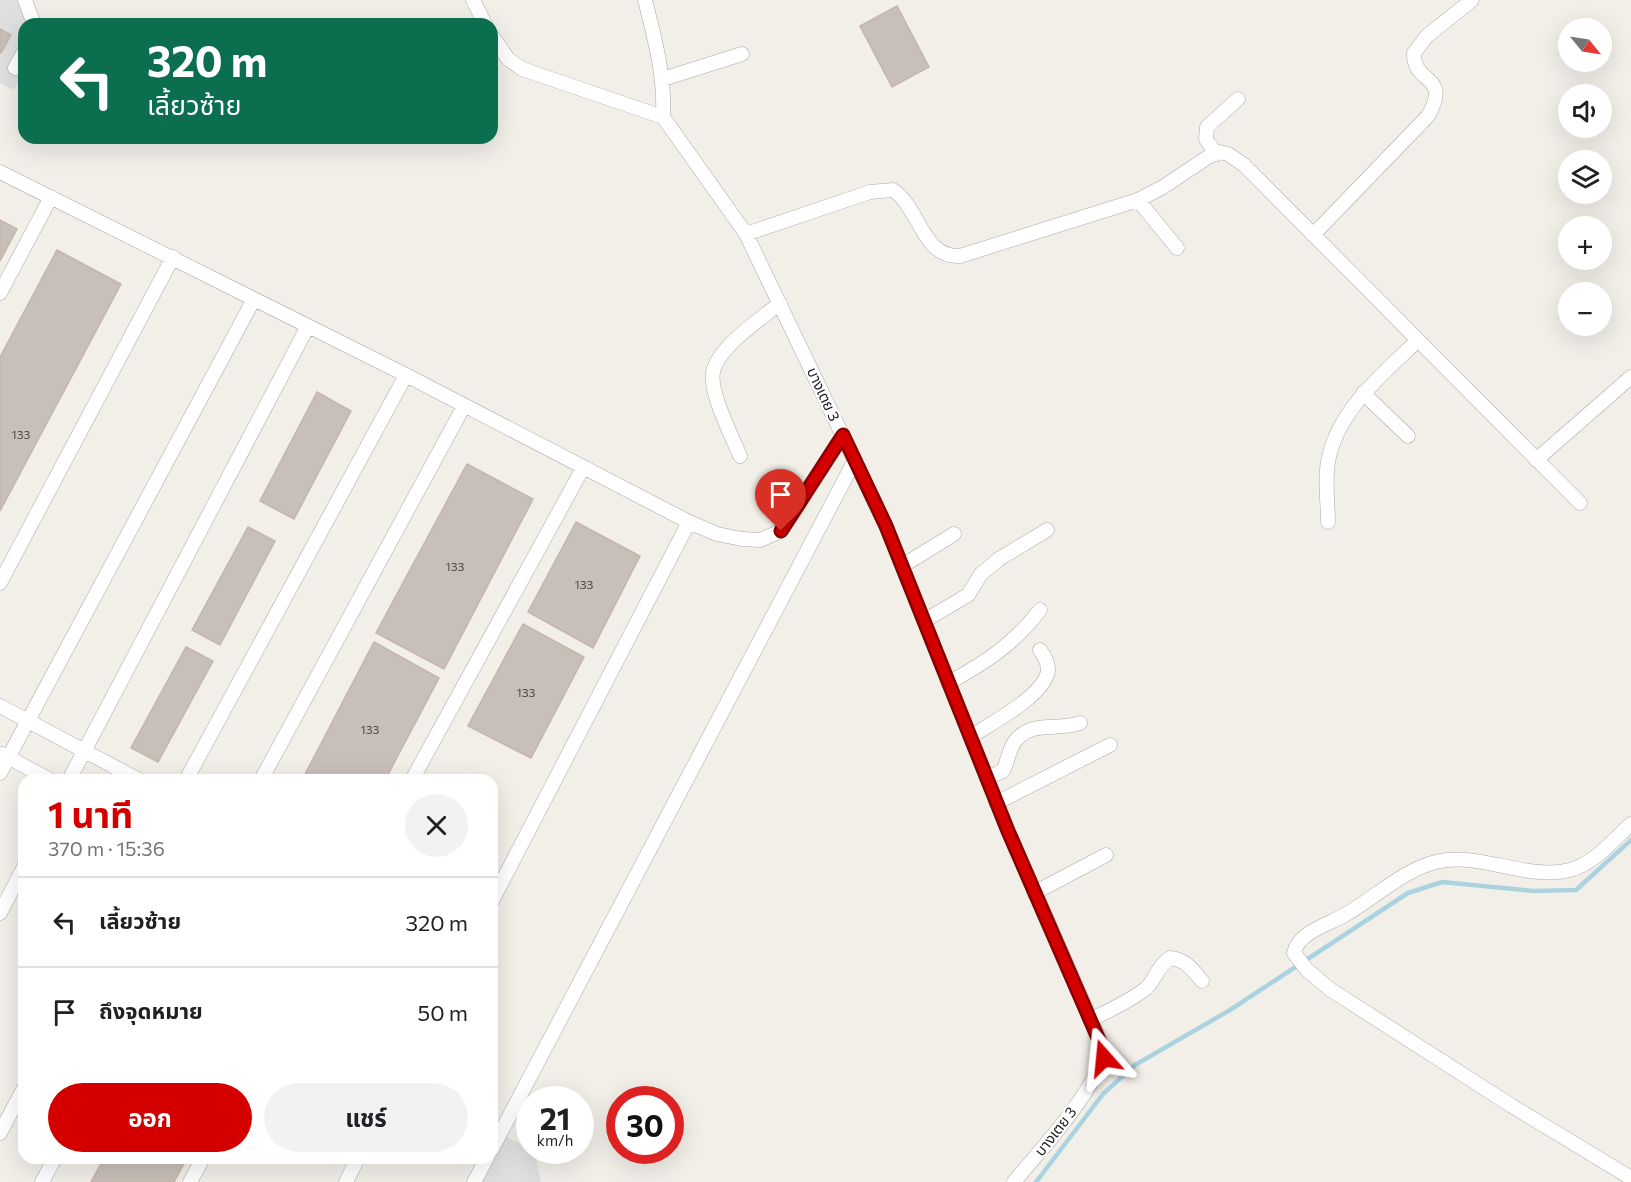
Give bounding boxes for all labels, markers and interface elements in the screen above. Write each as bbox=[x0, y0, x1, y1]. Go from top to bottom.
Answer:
north arrow bbox=[1558, 18, 1612, 72]
map controls bbox=[1558, 18, 1612, 336]
text: 320 m bbox=[147, 34, 267, 86]
icon: left bbox=[48, 42, 126, 120]
button: sound bbox=[1558, 84, 1612, 138]
text: เลี้ยวซ้าย bbox=[147, 88, 241, 121]
button: layers bbox=[1558, 150, 1612, 204]
button: + bbox=[1558, 216, 1612, 270]
button: − bbox=[1558, 282, 1612, 336]
street label: บางเตย 3 bbox=[804, 364, 844, 424]
house number: 133 bbox=[12, 427, 31, 441]
pin bbox=[755, 469, 806, 531]
icon: arrive bbox=[764, 478, 797, 511]
house number: 133 bbox=[446, 559, 465, 573]
house number: 133 bbox=[575, 577, 594, 591]
house number: 133 bbox=[517, 685, 536, 699]
house number: 133 bbox=[361, 722, 380, 736]
text: 1 นาที bbox=[48, 791, 133, 835]
button: close bbox=[405, 794, 468, 857]
text: 370 m · 15:36 bbox=[48, 836, 165, 860]
icon: left bbox=[48, 906, 81, 939]
text: เลี้ยวซ้าย bbox=[99, 907, 181, 934]
text: 320 m bbox=[406, 909, 468, 936]
icon: arrive bbox=[48, 996, 81, 1029]
text: ถึงจุดหมาย bbox=[99, 997, 203, 1024]
text: 50 m bbox=[418, 999, 468, 1026]
position arrow bbox=[1072, 1026, 1136, 1090]
button: ออก bbox=[48, 1083, 252, 1152]
button: แชร์ bbox=[264, 1083, 468, 1152]
speed limit sign: 30 bbox=[606, 1086, 684, 1164]
text: 21 bbox=[540, 1099, 570, 1136]
street label: บางเตย 3 bbox=[1030, 1103, 1080, 1159]
text: km/h bbox=[537, 1131, 573, 1149]

